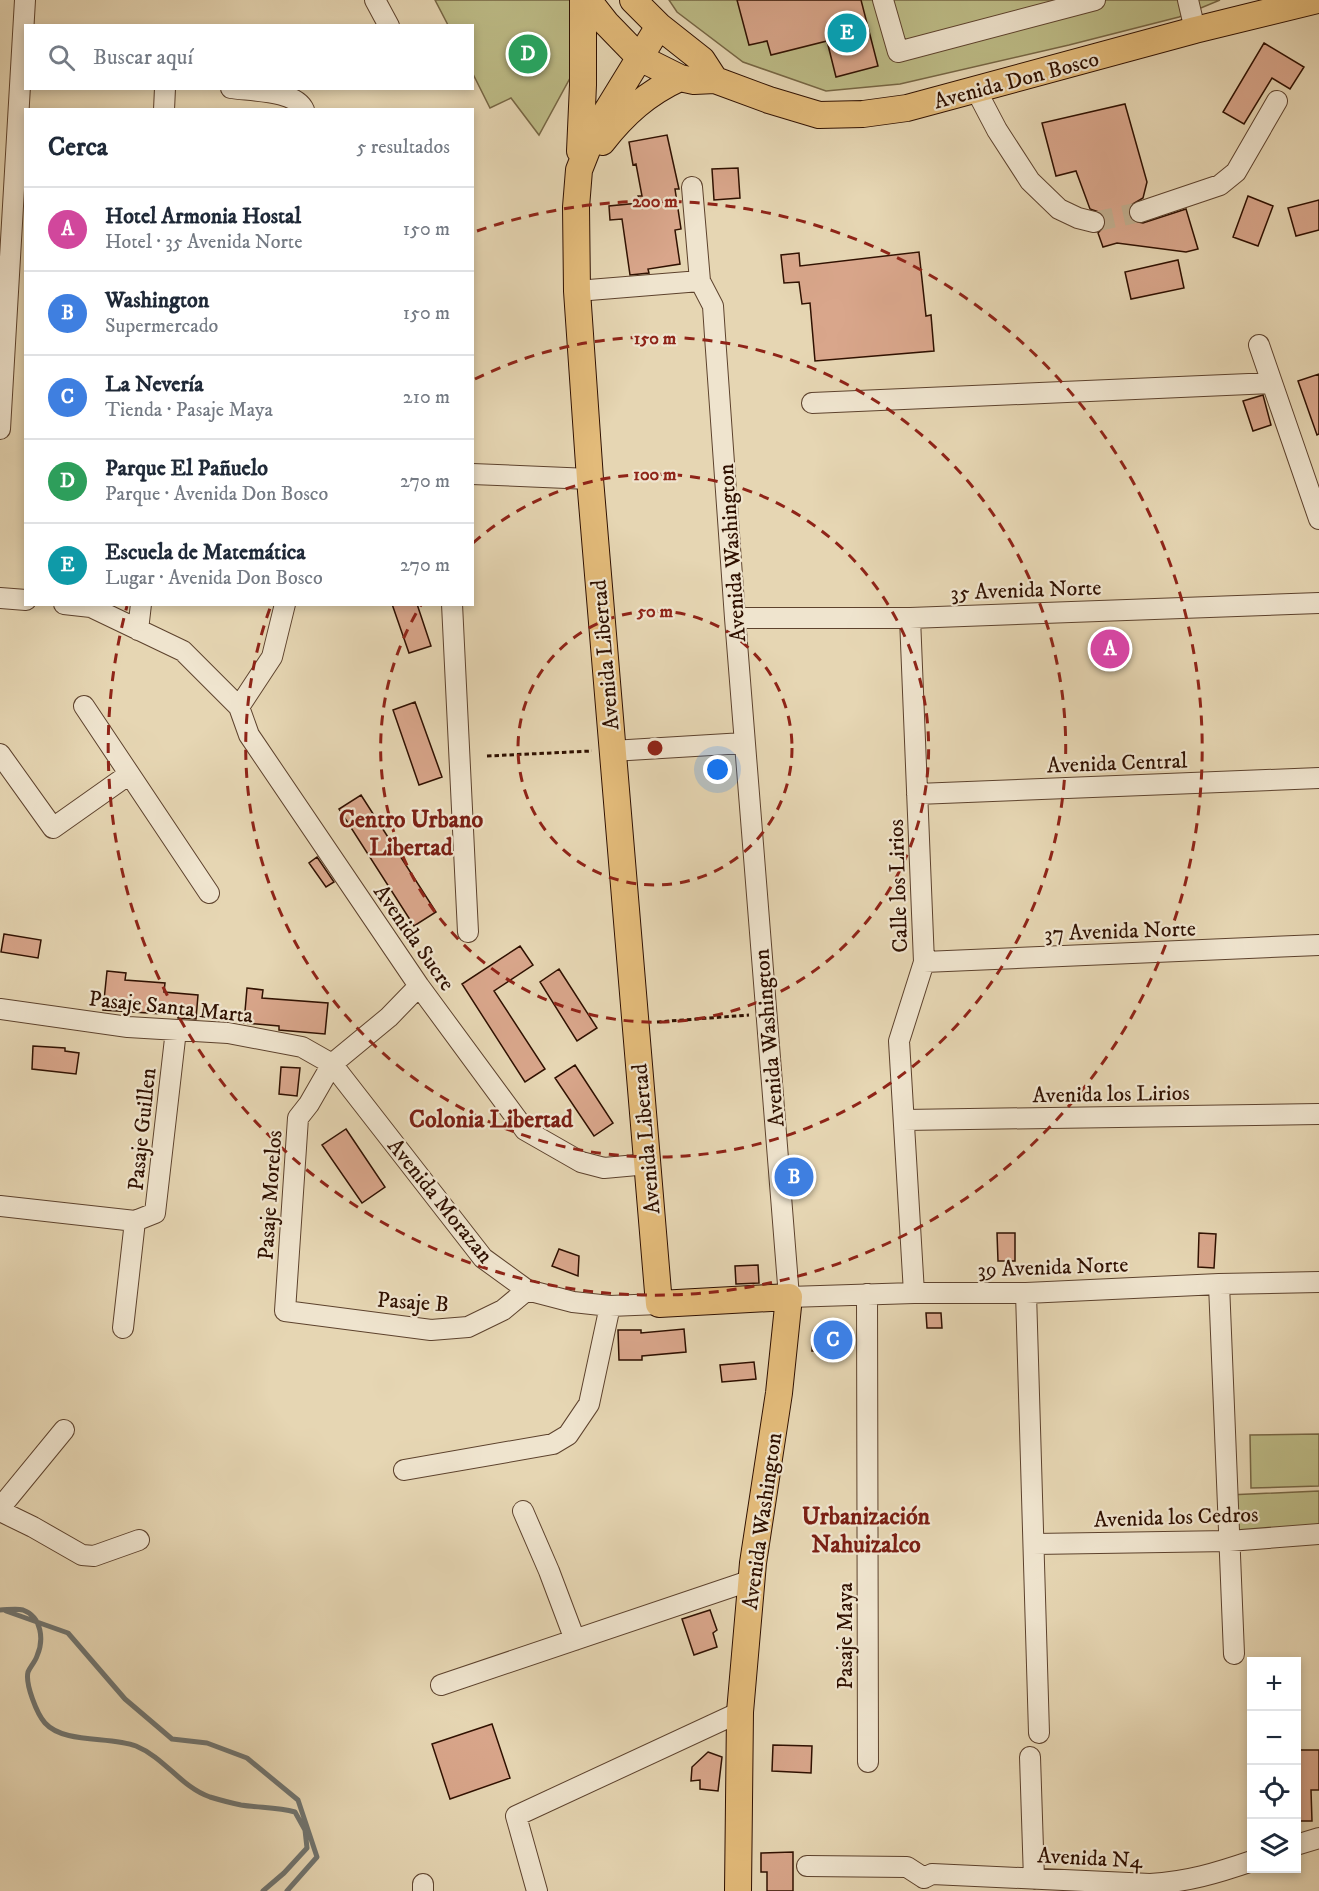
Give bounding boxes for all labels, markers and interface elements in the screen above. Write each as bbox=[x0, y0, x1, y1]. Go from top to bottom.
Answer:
pin: E bbox=[828, 10, 866, 56]
search box bbox=[24, 24, 474, 90]
pin: D bbox=[508, 32, 548, 76]
icon: search bbox=[45, 41, 78, 74]
text: Buscar aquí bbox=[93, 44, 193, 71]
street label: Avenida Don Bosco bbox=[931, 45, 1102, 115]
text: Cerca bbox=[48, 131, 108, 164]
text: 5 resultados bbox=[356, 135, 450, 160]
text: 200 m bbox=[632, 191, 678, 213]
text: Hotel Armonia Hostal bbox=[105, 203, 301, 230]
text: A bbox=[61, 217, 74, 242]
text: 150 m bbox=[403, 217, 450, 242]
text: Hotel · 35 Avenida Norte bbox=[105, 230, 303, 255]
text: Washington bbox=[105, 287, 209, 314]
text: B bbox=[61, 301, 74, 326]
text: 150 m bbox=[403, 301, 450, 326]
text: Supermercado bbox=[105, 314, 218, 339]
text: 150 m bbox=[634, 328, 677, 350]
text: La Nevería bbox=[105, 371, 204, 398]
text: C bbox=[61, 385, 74, 410]
text: 210 m bbox=[403, 385, 450, 410]
text: Tienda · Pasaje Maya bbox=[105, 398, 273, 423]
text: Parque El Pañuelo bbox=[105, 455, 268, 482]
street label: Avenida Washington bbox=[713, 462, 752, 643]
text: 100 m bbox=[633, 464, 677, 486]
text: D bbox=[60, 469, 75, 494]
text: 270 m bbox=[400, 469, 450, 494]
text: Parque · Avenida Don Bosco bbox=[105, 482, 328, 507]
text: Escuela de Matemática bbox=[105, 539, 306, 566]
text: E bbox=[60, 553, 75, 578]
text: 270 m bbox=[400, 553, 450, 578]
text: Lugar · Avenida Don Bosco bbox=[105, 566, 323, 591]
street label: 35 Avenida Norte bbox=[950, 574, 1102, 607]
street label: Avenida Libertad bbox=[585, 578, 626, 731]
text: 50 m bbox=[636, 601, 673, 623]
pin: A bbox=[1090, 626, 1130, 672]
centre of rings bbox=[645, 738, 665, 758]
street label: Avenida Central bbox=[1046, 748, 1188, 779]
your location bbox=[703, 755, 732, 784]
district label: Centro Urbano Libertad bbox=[339, 805, 483, 863]
street label: Calle los Lirios bbox=[883, 819, 914, 953]
street label: Avenida Sucre bbox=[367, 880, 460, 996]
street label: 37 Avenida Norte bbox=[1044, 915, 1196, 948]
street label: Avenida Washington bbox=[748, 947, 791, 1128]
street label: Pasaje Santa Marta bbox=[87, 985, 255, 1030]
street label: Avenida Libertad bbox=[626, 1062, 667, 1215]
street label: Pasaje Guillen bbox=[123, 1066, 162, 1192]
street label: Avenida los Lirios bbox=[1032, 1080, 1190, 1109]
district label: Colonia Libertad bbox=[409, 1105, 574, 1135]
street label: Pasaje Morelos bbox=[252, 1129, 289, 1261]
street label: Avenida Morazan bbox=[381, 1133, 499, 1269]
pin: B bbox=[774, 1154, 814, 1200]
street label: 39 Avenida Norte bbox=[977, 1251, 1129, 1284]
street label: Pasaje B bbox=[376, 1287, 450, 1318]
pin: C bbox=[814, 1318, 852, 1362]
street label: Avenida Washington bbox=[737, 1430, 788, 1612]
street label: Avenida los Cedros bbox=[1093, 1501, 1259, 1534]
district label: Urbanización Nahuizalco bbox=[802, 1502, 931, 1560]
street label: Pasaje Maya bbox=[832, 1582, 859, 1690]
map controls bbox=[1247, 1657, 1301, 1873]
button: + bbox=[1247, 1657, 1301, 1711]
button: − bbox=[1247, 1711, 1301, 1765]
button: locate bbox=[1247, 1765, 1301, 1819]
button: layers bbox=[1247, 1819, 1301, 1873]
street label: Avenida N4 bbox=[1037, 1842, 1145, 1875]

